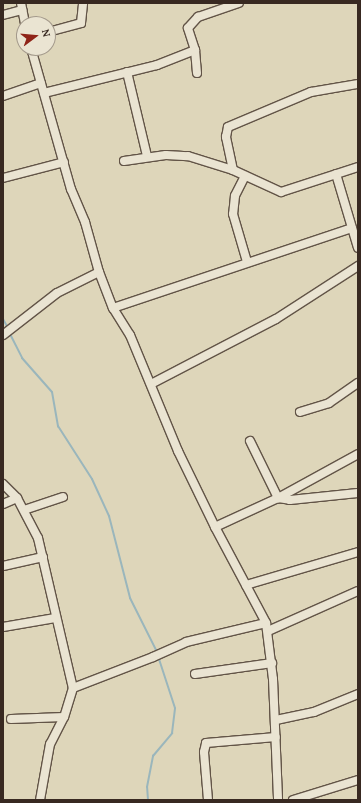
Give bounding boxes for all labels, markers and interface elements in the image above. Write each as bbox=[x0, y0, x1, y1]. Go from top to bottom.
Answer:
north arrow bbox=[16, 16, 56, 56]
text: N bbox=[38, 27, 55, 39]

